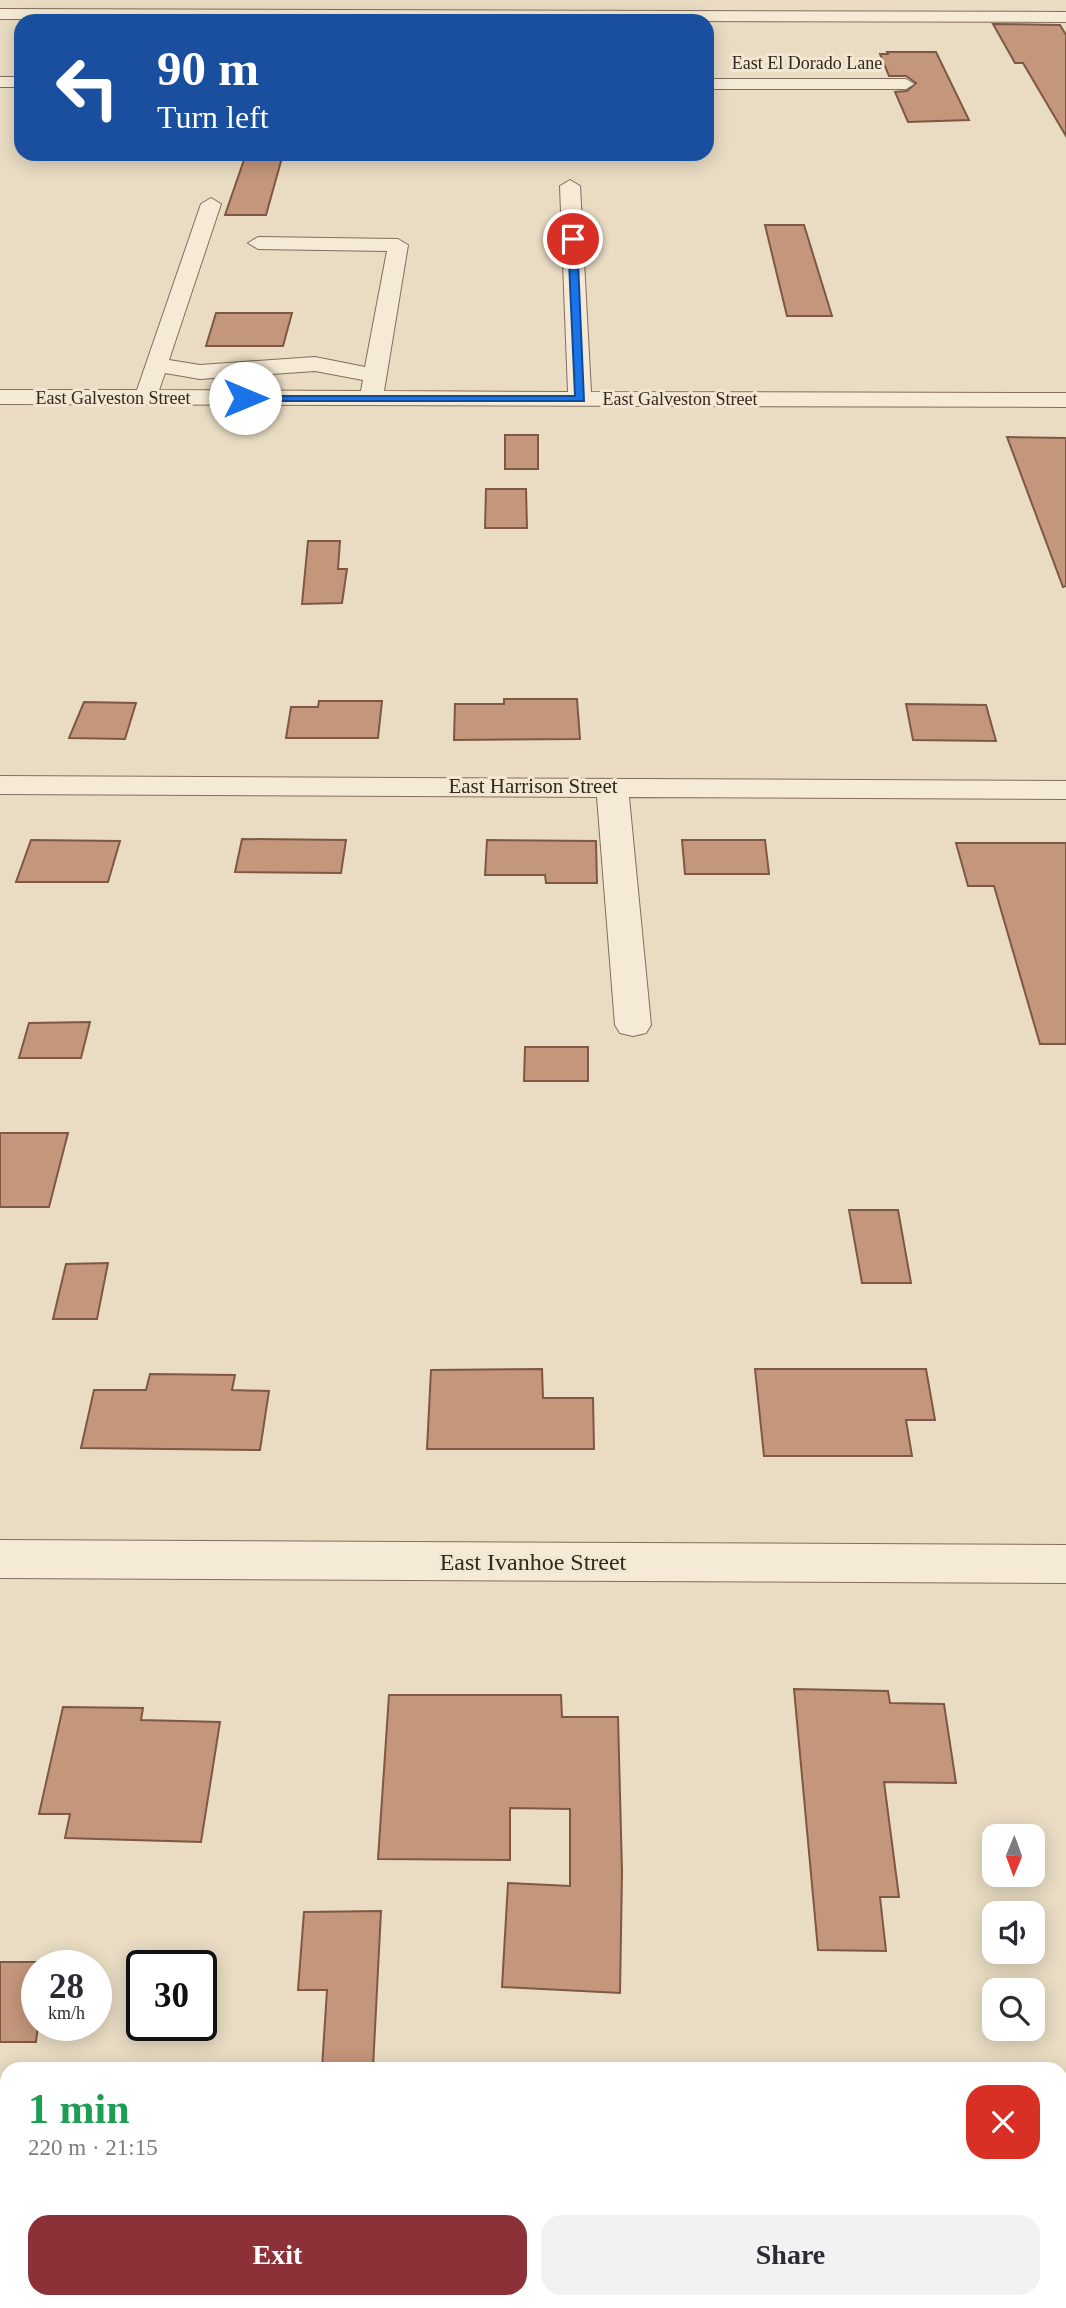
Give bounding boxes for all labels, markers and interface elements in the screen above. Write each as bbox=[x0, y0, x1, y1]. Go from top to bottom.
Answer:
text: 90 m bbox=[157, 41, 259, 96]
icon: left bbox=[42, 42, 133, 133]
street label: East El Dorado Lane bbox=[732, 53, 882, 73]
text: Turn left bbox=[157, 99, 269, 135]
pin bbox=[543, 209, 603, 269]
icon: arrive bbox=[554, 220, 592, 258]
position arrow bbox=[208, 361, 282, 435]
street label: East Galveston Street bbox=[36, 388, 190, 408]
street label: East Galveston Street bbox=[603, 389, 757, 409]
street label: East Harrison Street bbox=[448, 774, 618, 798]
street label: East Ivanhoe Street bbox=[440, 1549, 627, 1575]
north arrow bbox=[982, 1824, 1045, 1886]
map controls bbox=[982, 1824, 1045, 2041]
button: sound bbox=[982, 1901, 1045, 1964]
speed limit sign: 30 bbox=[126, 1950, 217, 2041]
text: 28 bbox=[49, 1967, 84, 2006]
button: search bbox=[982, 1978, 1045, 2041]
text: km/h bbox=[48, 2003, 85, 2023]
button: close bbox=[966, 2085, 1040, 2159]
text: 1 min bbox=[28, 2086, 130, 2132]
text: 220 m · 21:15 bbox=[28, 2135, 158, 2160]
button: Exit bbox=[28, 2215, 527, 2295]
button: Share bbox=[541, 2215, 1040, 2295]

